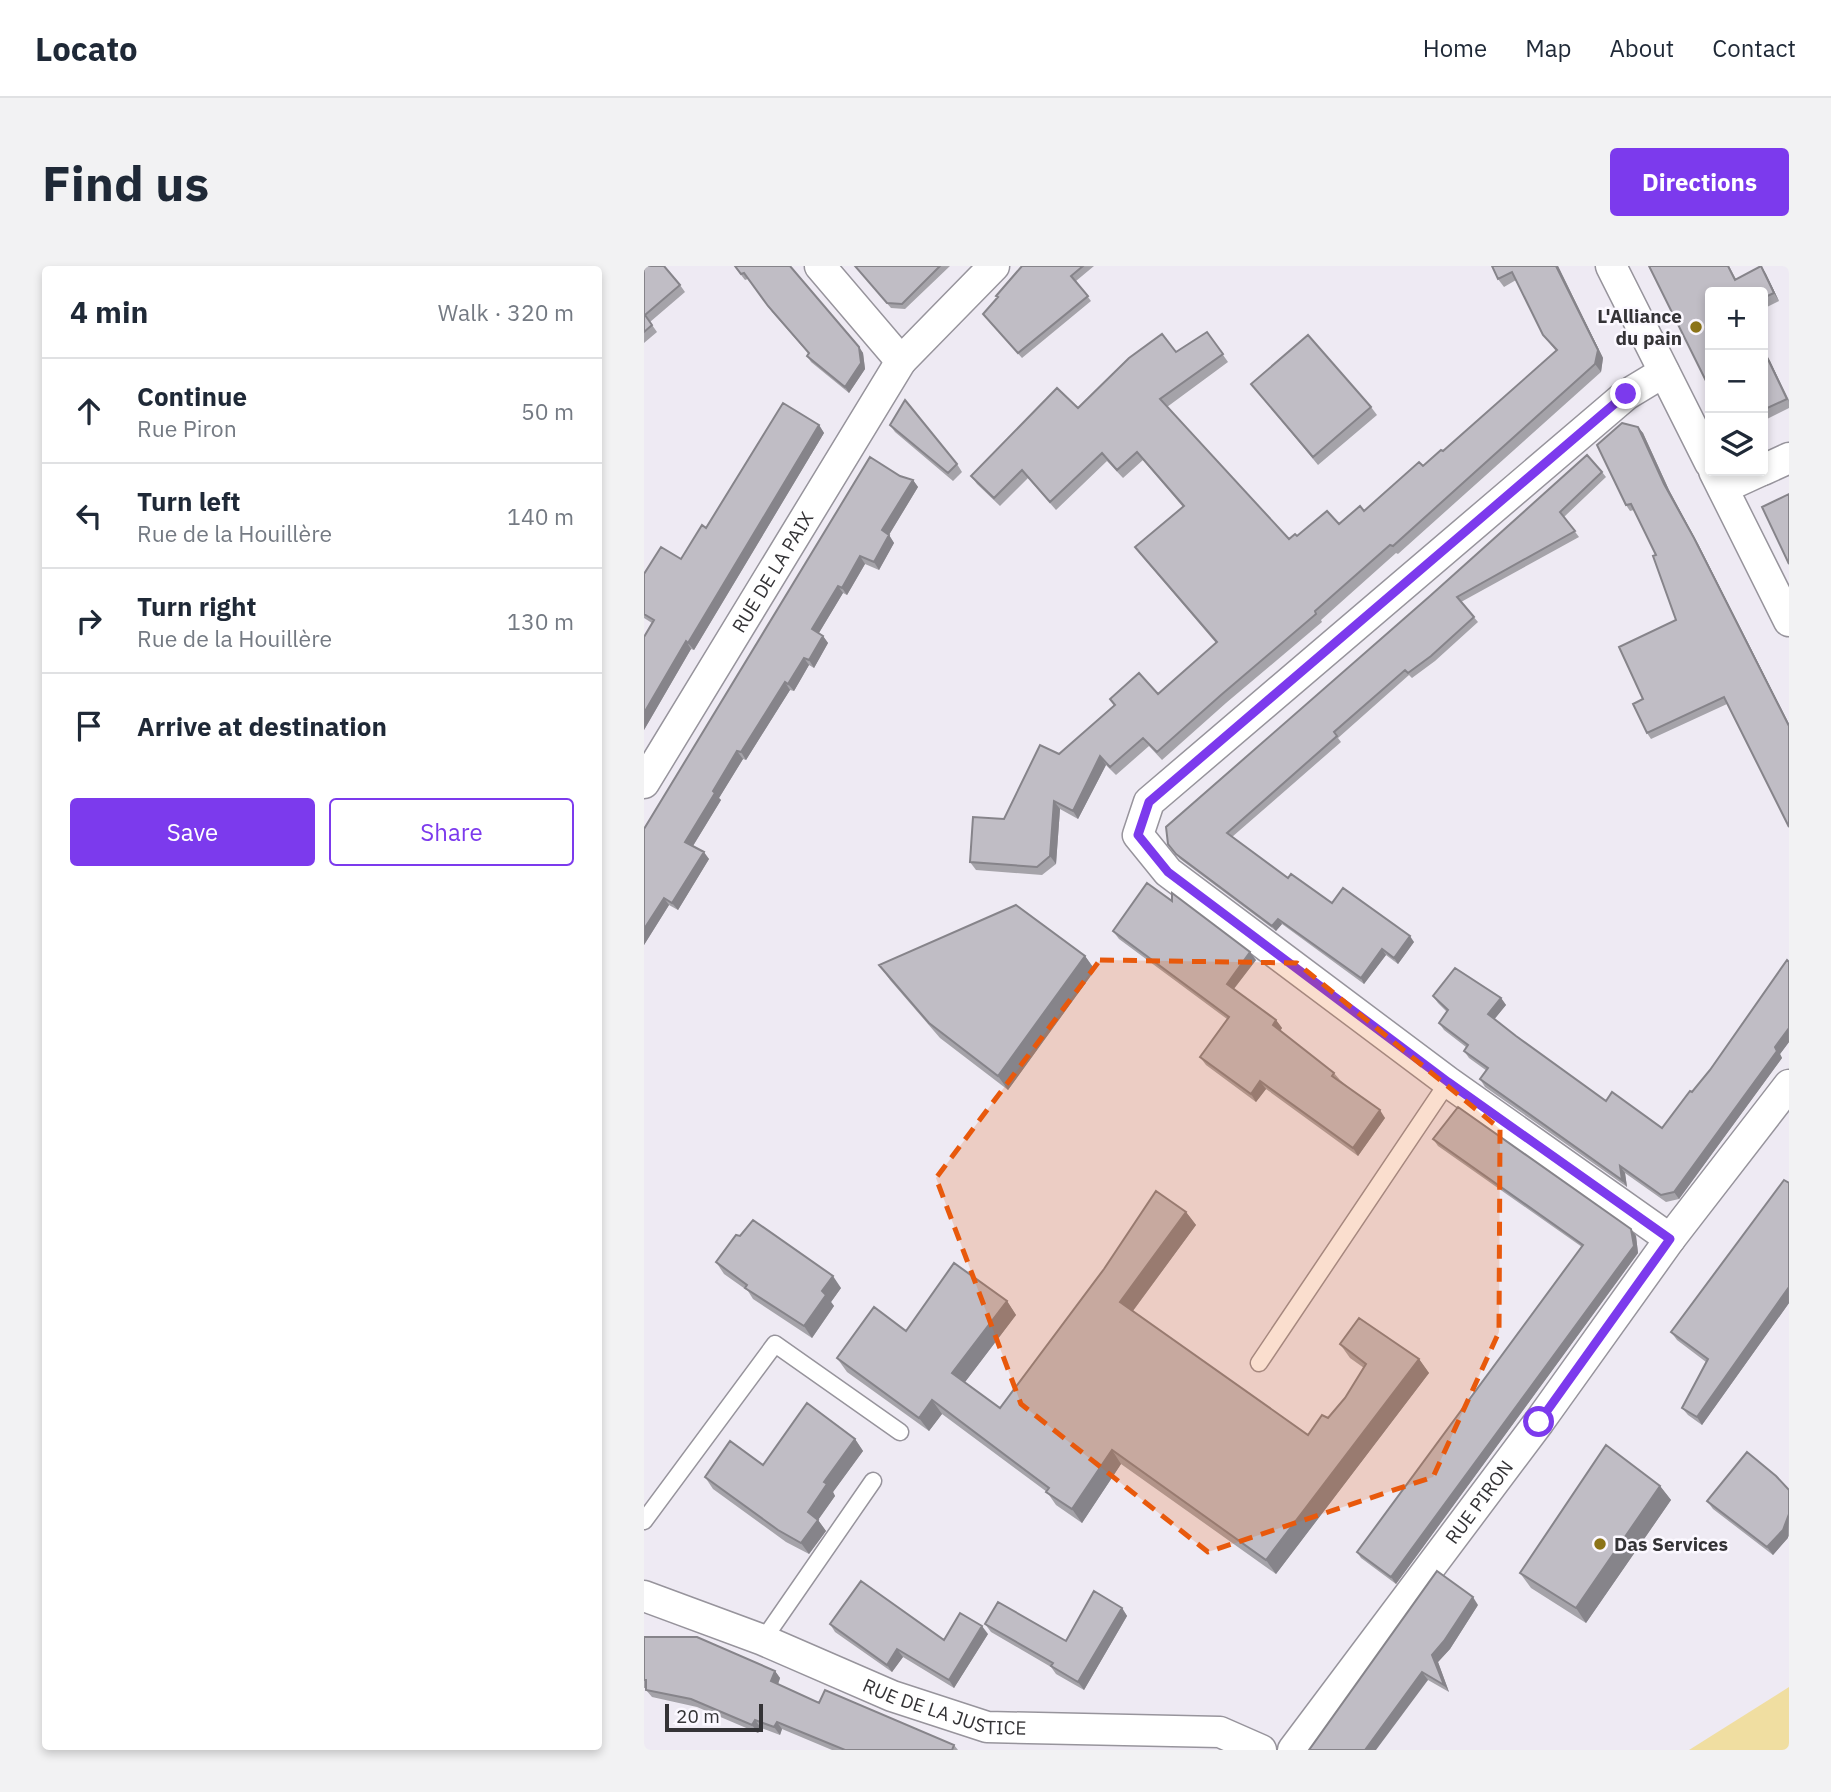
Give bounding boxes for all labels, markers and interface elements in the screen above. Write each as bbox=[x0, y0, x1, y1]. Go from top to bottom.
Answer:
text: Locato bbox=[35, 27, 138, 70]
text: Home bbox=[1423, 32, 1487, 64]
text: Map bbox=[1525, 32, 1571, 64]
text: About bbox=[1609, 32, 1674, 64]
text: Contact bbox=[1712, 32, 1796, 64]
button: Directions bbox=[1610, 148, 1789, 216]
text: Find us bbox=[42, 151, 209, 214]
map controls bbox=[1705, 287, 1768, 476]
button: + bbox=[1705, 287, 1768, 350]
text: 4 min bbox=[70, 292, 148, 331]
text: Walk · 320 m bbox=[438, 297, 574, 327]
place label: L'Alliance du pain bbox=[1597, 304, 1682, 350]
marker: L'Alliance du pain bbox=[1688, 319, 1704, 335]
button: − bbox=[1705, 350, 1768, 413]
route end bbox=[1610, 378, 1641, 409]
text: Continue bbox=[137, 379, 247, 413]
icon: ahead bbox=[70, 392, 108, 430]
text: 50 m bbox=[521, 396, 574, 426]
text: Rue Piron bbox=[137, 413, 237, 443]
button: layers bbox=[1705, 413, 1768, 476]
text: Turn left bbox=[137, 484, 240, 518]
icon: left bbox=[70, 497, 108, 535]
text: 140 m bbox=[507, 501, 574, 531]
street label: RUE DE LA PAIX bbox=[726, 507, 819, 637]
text: Rue de la Houillère bbox=[137, 518, 332, 548]
text: Turn right bbox=[137, 589, 256, 623]
icon: right bbox=[70, 602, 108, 640]
text: 130 m bbox=[507, 606, 574, 636]
text: Rue de la Houillère bbox=[137, 623, 332, 653]
icon: arrive bbox=[70, 707, 108, 745]
text: Arrive at destination bbox=[137, 709, 387, 743]
button: Save bbox=[70, 798, 315, 866]
button: Share bbox=[329, 798, 574, 866]
route start bbox=[1523, 1406, 1554, 1437]
street label: RUE PIRON bbox=[1440, 1455, 1518, 1549]
place label: Das Services bbox=[1614, 1532, 1728, 1556]
marker: Das Services bbox=[1592, 1536, 1608, 1552]
street label: RUE DE LA JUSTICE bbox=[859, 1673, 1027, 1740]
scale bar bbox=[665, 1701, 763, 1733]
text: 20 m bbox=[676, 1704, 720, 1728]

